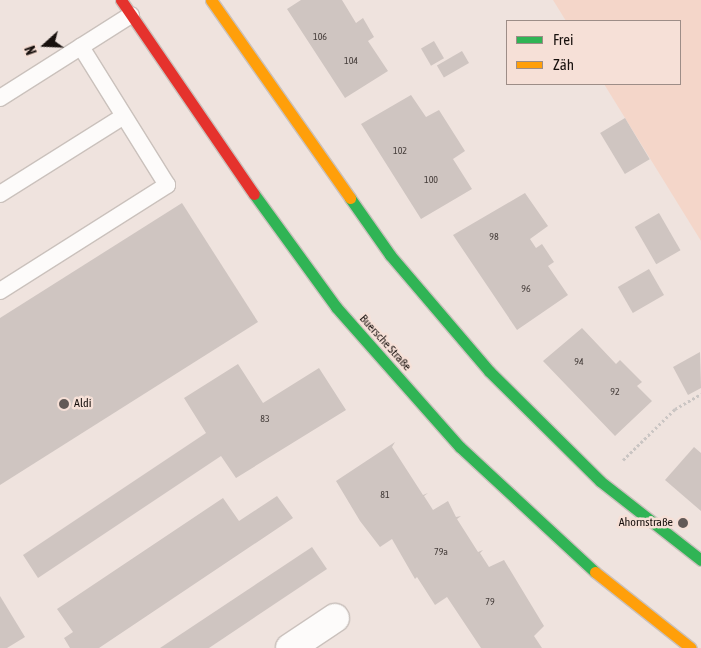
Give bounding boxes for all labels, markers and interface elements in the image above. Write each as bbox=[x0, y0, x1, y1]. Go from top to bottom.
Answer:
north arrow bbox=[20, 20, 70, 70]
legend bbox=[506, 20, 681, 85]
house number: 106 bbox=[313, 31, 327, 43]
text: Frei bbox=[553, 31, 573, 48]
text: N bbox=[22, 44, 40, 57]
house number: 104 bbox=[344, 55, 358, 67]
text: Zäh bbox=[553, 56, 574, 73]
house number: 102 bbox=[393, 145, 407, 157]
house number: 100 bbox=[424, 174, 438, 186]
house number: 98 bbox=[489, 231, 499, 243]
house number: 96 bbox=[521, 283, 531, 295]
street label: Buersche Straße bbox=[356, 312, 414, 374]
house number: 94 bbox=[574, 356, 584, 368]
house number: 92 bbox=[610, 386, 620, 398]
place label: Aldi bbox=[74, 397, 91, 411]
marker: Aldi bbox=[58, 398, 70, 410]
house number: 83 bbox=[260, 413, 270, 425]
house number: 81 bbox=[380, 489, 390, 501]
place label: Ahornstraße bbox=[619, 516, 673, 530]
marker: Ahornstraße bbox=[677, 517, 689, 529]
house number: 79a bbox=[434, 546, 448, 558]
house number: 79 bbox=[485, 596, 495, 608]

